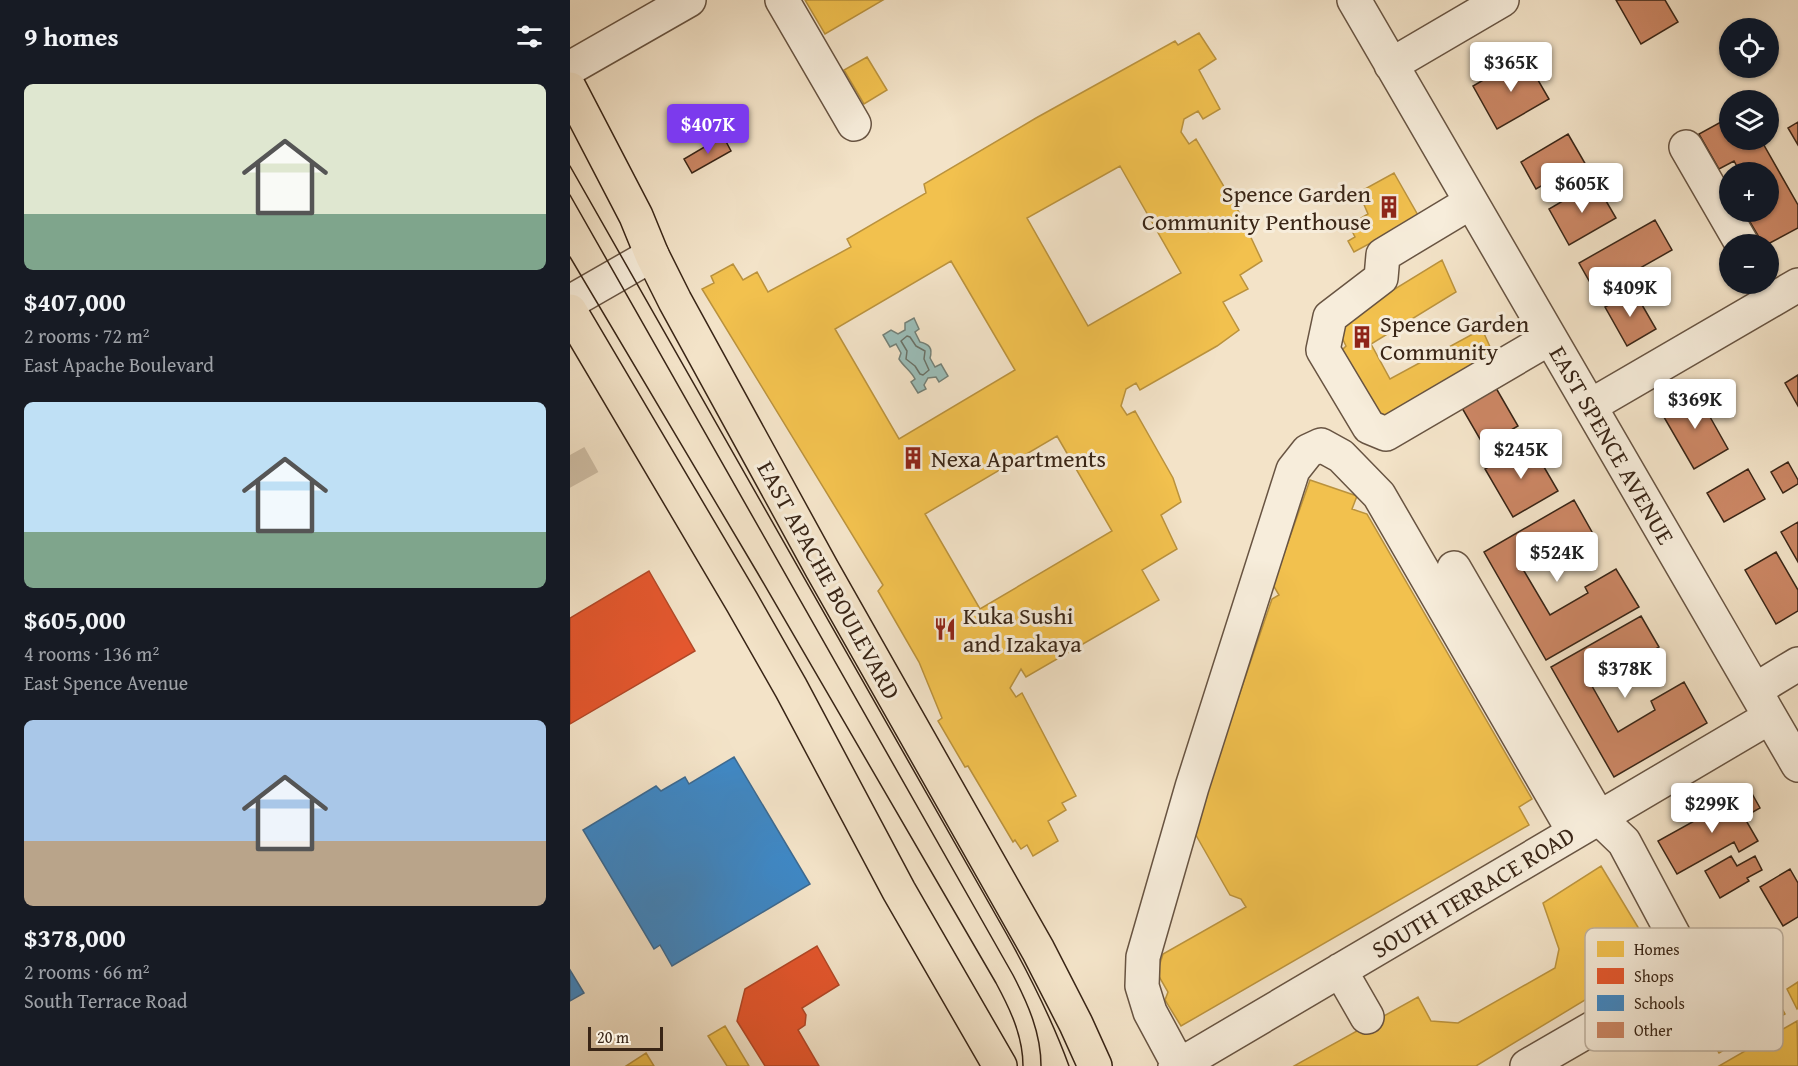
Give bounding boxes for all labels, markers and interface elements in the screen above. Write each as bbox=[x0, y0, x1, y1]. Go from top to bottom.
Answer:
text: 9 homes bbox=[24, 17, 119, 56]
map controls bbox=[1719, 18, 1779, 294]
button: locate bbox=[1719, 18, 1779, 78]
icon: filters bbox=[513, 20, 546, 53]
pin: $365K bbox=[1469, 42, 1553, 93]
text: $365K bbox=[1484, 47, 1538, 76]
button: layers bbox=[1719, 90, 1779, 150]
pin: $407K bbox=[666, 104, 750, 155]
text: $407K bbox=[681, 109, 735, 138]
icon: home bbox=[231, 123, 339, 231]
button: + bbox=[1719, 162, 1779, 222]
pin: $605K bbox=[1540, 163, 1624, 214]
text: $605K bbox=[1555, 168, 1609, 197]
place label: Spence Garden Community Penthouse bbox=[1142, 176, 1372, 239]
building icon: Spence Garden Community Penthouse bbox=[1376, 194, 1402, 220]
button: − bbox=[1719, 234, 1779, 294]
pin: $409K bbox=[1588, 267, 1672, 318]
text: $409K bbox=[1603, 272, 1657, 301]
text: $407,000 bbox=[24, 282, 126, 321]
place label: Spence Garden Community bbox=[1380, 306, 1530, 369]
text: 2 rooms · 72 m² bbox=[24, 321, 150, 350]
building icon: Spence Garden Community bbox=[1349, 324, 1375, 350]
street label: EAST SPENCE AVENUE bbox=[1541, 339, 1683, 551]
text: East Apache Boulevard bbox=[24, 350, 214, 379]
pin: $369K bbox=[1653, 379, 1737, 430]
text: $369K bbox=[1668, 384, 1722, 413]
pin: $245K bbox=[1479, 429, 1563, 480]
text: $245K bbox=[1494, 434, 1548, 463]
icon: home bbox=[231, 441, 339, 549]
place label: Nexa Apartments bbox=[931, 441, 1106, 476]
building icon: Nexa Apartments bbox=[900, 445, 926, 471]
street label: EAST APACHE BOULEVARD bbox=[749, 454, 909, 706]
pin: $524K bbox=[1515, 532, 1599, 583]
text: $524K bbox=[1530, 537, 1584, 566]
place label: Kuka Sushi and Izakaya bbox=[963, 598, 1082, 661]
text: $605,000 bbox=[24, 600, 126, 639]
restaurant icon: Kuka Sushi and Izakaya bbox=[932, 616, 958, 642]
text: 4 rooms · 136 m² bbox=[24, 639, 159, 668]
pin: $378K bbox=[1583, 648, 1667, 699]
text: $378K bbox=[1598, 653, 1652, 682]
text: East Spence Avenue bbox=[24, 668, 188, 697]
icon: home bbox=[231, 759, 339, 867]
pin: $299K bbox=[1670, 783, 1754, 834]
text: $299K bbox=[1685, 788, 1739, 817]
street label: SOUTH TERRACE ROAD bbox=[1365, 817, 1581, 967]
text: $378,000 bbox=[24, 918, 126, 957]
legend bbox=[1585, 928, 1783, 1051]
text: Homes bbox=[1634, 937, 1680, 961]
text: 2 rooms · 66 m² bbox=[24, 957, 150, 986]
text: Shops bbox=[1634, 964, 1674, 988]
text: South Terrace Road bbox=[24, 986, 188, 1015]
text: Schools bbox=[1634, 991, 1685, 1015]
text: Other bbox=[1634, 1018, 1673, 1042]
scale bar bbox=[588, 1024, 663, 1052]
text: 20 m bbox=[597, 1025, 629, 1049]

